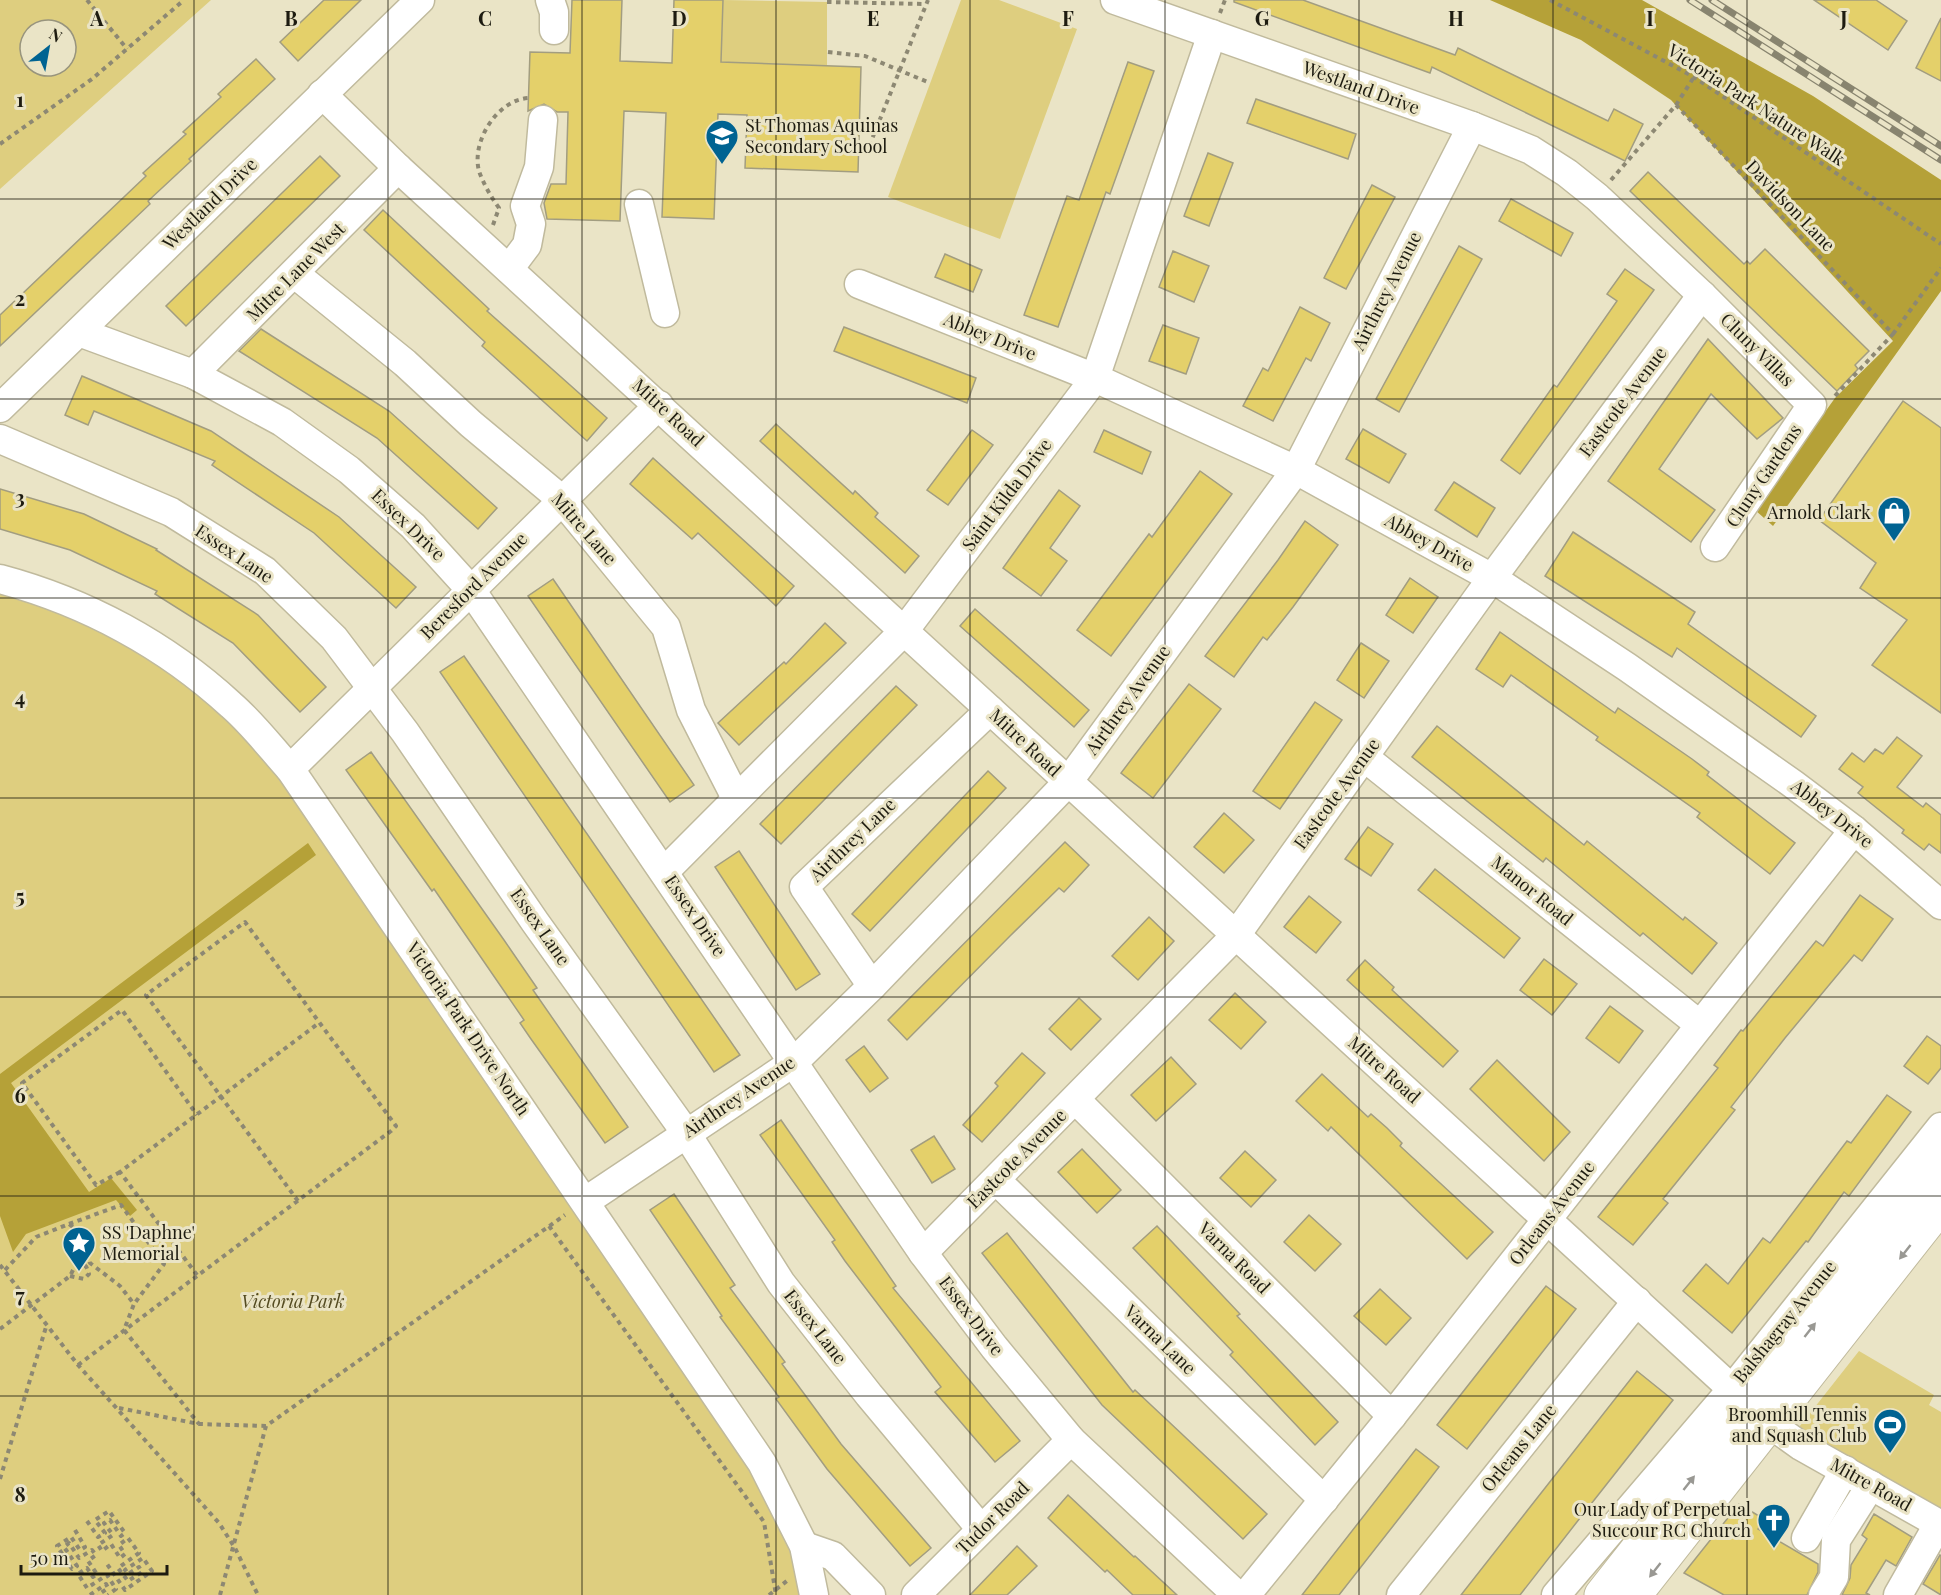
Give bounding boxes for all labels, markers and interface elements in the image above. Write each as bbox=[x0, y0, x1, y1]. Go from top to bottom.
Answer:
text: A bbox=[89, 4, 104, 31]
text: B bbox=[284, 4, 298, 31]
text: C bbox=[478, 4, 492, 31]
text: D bbox=[671, 4, 687, 31]
text: E bbox=[867, 4, 879, 31]
text: F bbox=[1062, 4, 1074, 31]
text: G bbox=[1255, 4, 1270, 31]
text: H bbox=[1448, 4, 1464, 31]
text: I bbox=[1646, 4, 1654, 31]
text: J bbox=[1839, 4, 1848, 31]
north arrow bbox=[18, 18, 78, 78]
text: N bbox=[46, 23, 67, 47]
street label: Victoria Park Nature Walk bbox=[1662, 37, 1850, 171]
street label: Westland Drive bbox=[1299, 55, 1423, 119]
text: 1 bbox=[16, 85, 24, 112]
place label: St Thomas Aquinas Secondary School bbox=[745, 113, 898, 158]
school or university icon: St Thomas Aquinas Secondary School bbox=[704, 118, 740, 165]
street label: Westland Drive bbox=[156, 152, 262, 255]
street label: Davidson Lane bbox=[1741, 154, 1841, 256]
street label: Mitre Lane West bbox=[241, 216, 350, 326]
street label: Airthrey Avenue bbox=[1345, 227, 1426, 355]
text: 2 bbox=[15, 284, 25, 311]
street label: Abbey Drive bbox=[940, 306, 1040, 365]
street label: Cluny Villas bbox=[1716, 307, 1800, 391]
street label: Eastcote Avenue bbox=[1573, 342, 1671, 461]
street label: Mitre Road bbox=[628, 373, 710, 452]
street label: Cluny Gardens bbox=[1720, 419, 1806, 532]
street label: Saint Kilda Drive bbox=[956, 433, 1056, 556]
text: 3 bbox=[15, 483, 25, 510]
street label: Essex Drive bbox=[367, 483, 451, 565]
street label: Mitre Lane bbox=[547, 487, 623, 569]
shop icon: Arnold Clark bbox=[1876, 495, 1912, 542]
place label: Arnold Clark bbox=[1766, 500, 1871, 524]
street label: Abbey Drive bbox=[1380, 507, 1478, 576]
street label: Essex Lane bbox=[191, 518, 278, 588]
street label: Beresford Avenue bbox=[415, 527, 532, 644]
street label: Airthrey Avenue bbox=[1079, 640, 1175, 760]
text: 4 bbox=[15, 683, 25, 710]
street label: Mitre Road bbox=[985, 703, 1067, 782]
street label: Eastcote Avenue bbox=[1288, 733, 1385, 854]
street label: Abbey Drive bbox=[1786, 773, 1878, 853]
street label: Airthrey Lane bbox=[803, 792, 900, 887]
street label: Manor Road bbox=[1487, 850, 1579, 931]
street label: Essex Drive bbox=[660, 870, 732, 961]
text: 5 bbox=[15, 882, 25, 909]
street label: Essex Lane bbox=[505, 883, 576, 970]
street label: Victoria Park Drive North bbox=[401, 936, 536, 1120]
street label: Mitre Road bbox=[1343, 1030, 1426, 1108]
street label: Airthrey Avenue bbox=[677, 1050, 799, 1143]
text: 6 bbox=[14, 1081, 26, 1108]
street label: Eastcote Avenue bbox=[961, 1103, 1071, 1213]
street label: Orleans Avenue bbox=[1503, 1155, 1599, 1269]
street label: Varna Road bbox=[1193, 1216, 1276, 1299]
place label: SS 'Daphne' Memorial bbox=[102, 1220, 195, 1265]
place icon: SS 'Daphne' Memorial bbox=[61, 1225, 97, 1272]
one-way arrow bbox=[1899, 1244, 1911, 1259]
street label: Balshagray Avenue bbox=[1727, 1255, 1841, 1388]
street label: Essex Drive bbox=[934, 1271, 1010, 1360]
text: 7 bbox=[15, 1281, 25, 1308]
street label: Essex Lane bbox=[779, 1284, 853, 1369]
park label: Victoria Park bbox=[241, 1289, 345, 1313]
street label: Varna Lane bbox=[1119, 1298, 1202, 1379]
one-way arrow bbox=[1804, 1323, 1816, 1338]
street label: Orleans Lane bbox=[1475, 1398, 1561, 1496]
place label: Broomhill Tennis and Squash Club bbox=[1728, 1402, 1867, 1447]
sports icon: Broomhill Tennis and Squash Club bbox=[1872, 1407, 1908, 1454]
street label: Mitre Road bbox=[1827, 1452, 1917, 1517]
street label: Tudor Road bbox=[951, 1475, 1034, 1559]
one-way arrow bbox=[1683, 1476, 1695, 1491]
text: 8 bbox=[14, 1480, 26, 1507]
place label: Our Lady of Perpetual Succour RC Church bbox=[1574, 1497, 1751, 1542]
church icon: Our Lady of Perpetual Succour RC Church bbox=[1756, 1502, 1792, 1549]
scale bar bbox=[21, 1538, 166, 1576]
text: 50 m bbox=[30, 1546, 69, 1570]
one-way arrow bbox=[1648, 1562, 1661, 1578]

